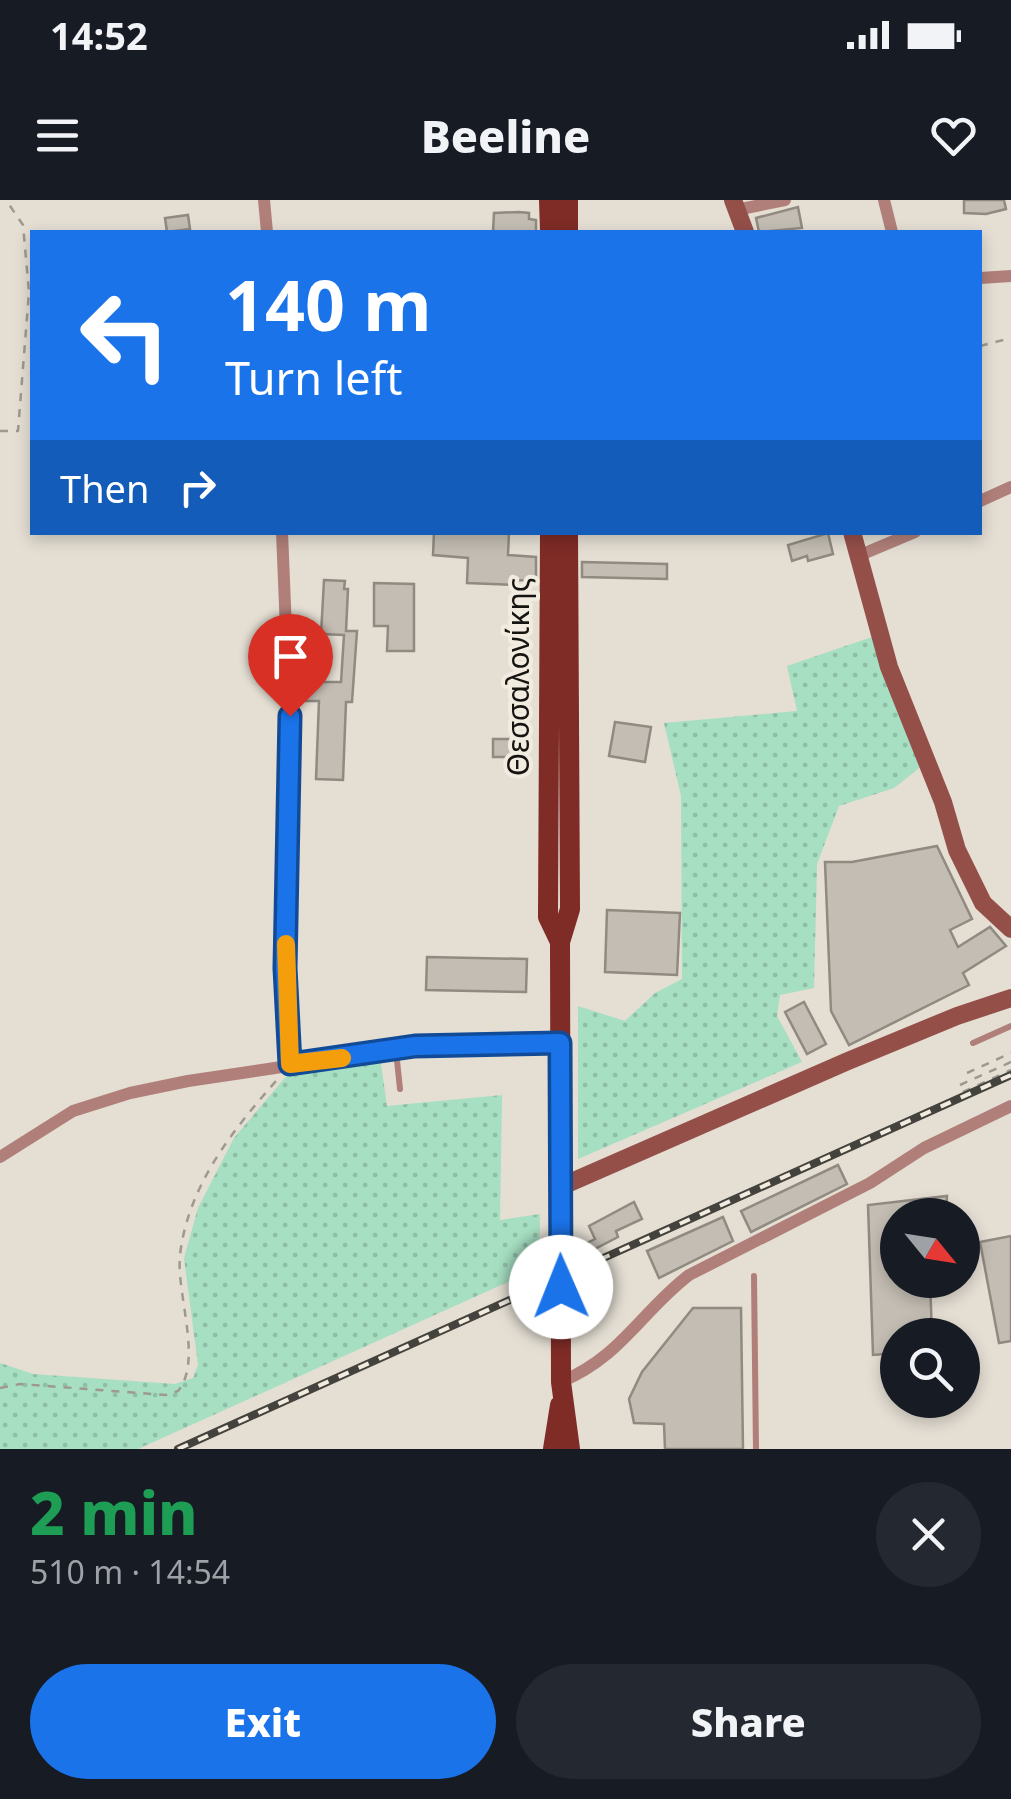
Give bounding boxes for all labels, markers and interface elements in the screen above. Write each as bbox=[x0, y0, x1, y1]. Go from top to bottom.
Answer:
text: 14:52 bbox=[50, 9, 148, 61]
text: Beeline bbox=[421, 105, 590, 166]
icon: menu bbox=[30, 108, 85, 163]
icon: heart bbox=[926, 108, 981, 163]
text: 140 m bbox=[225, 256, 432, 352]
icon: left bbox=[60, 270, 190, 400]
text: Turn left bbox=[225, 347, 402, 408]
icon: right bbox=[170, 460, 225, 515]
text: Then bbox=[60, 462, 150, 514]
street label: Θεσσαλονίκης bbox=[497, 578, 538, 776]
pin bbox=[248, 614, 333, 717]
icon: arrive bbox=[263, 629, 318, 684]
north arrow bbox=[880, 1198, 980, 1298]
map controls bbox=[880, 1198, 980, 1418]
position arrow bbox=[509, 1235, 613, 1339]
button: search bbox=[880, 1318, 980, 1418]
text: 2 min bbox=[30, 1471, 198, 1553]
button: close bbox=[876, 1482, 981, 1587]
text: 510 m · 14:54 bbox=[30, 1550, 230, 1593]
button: Exit bbox=[30, 1664, 496, 1779]
button: Share bbox=[516, 1664, 981, 1779]

